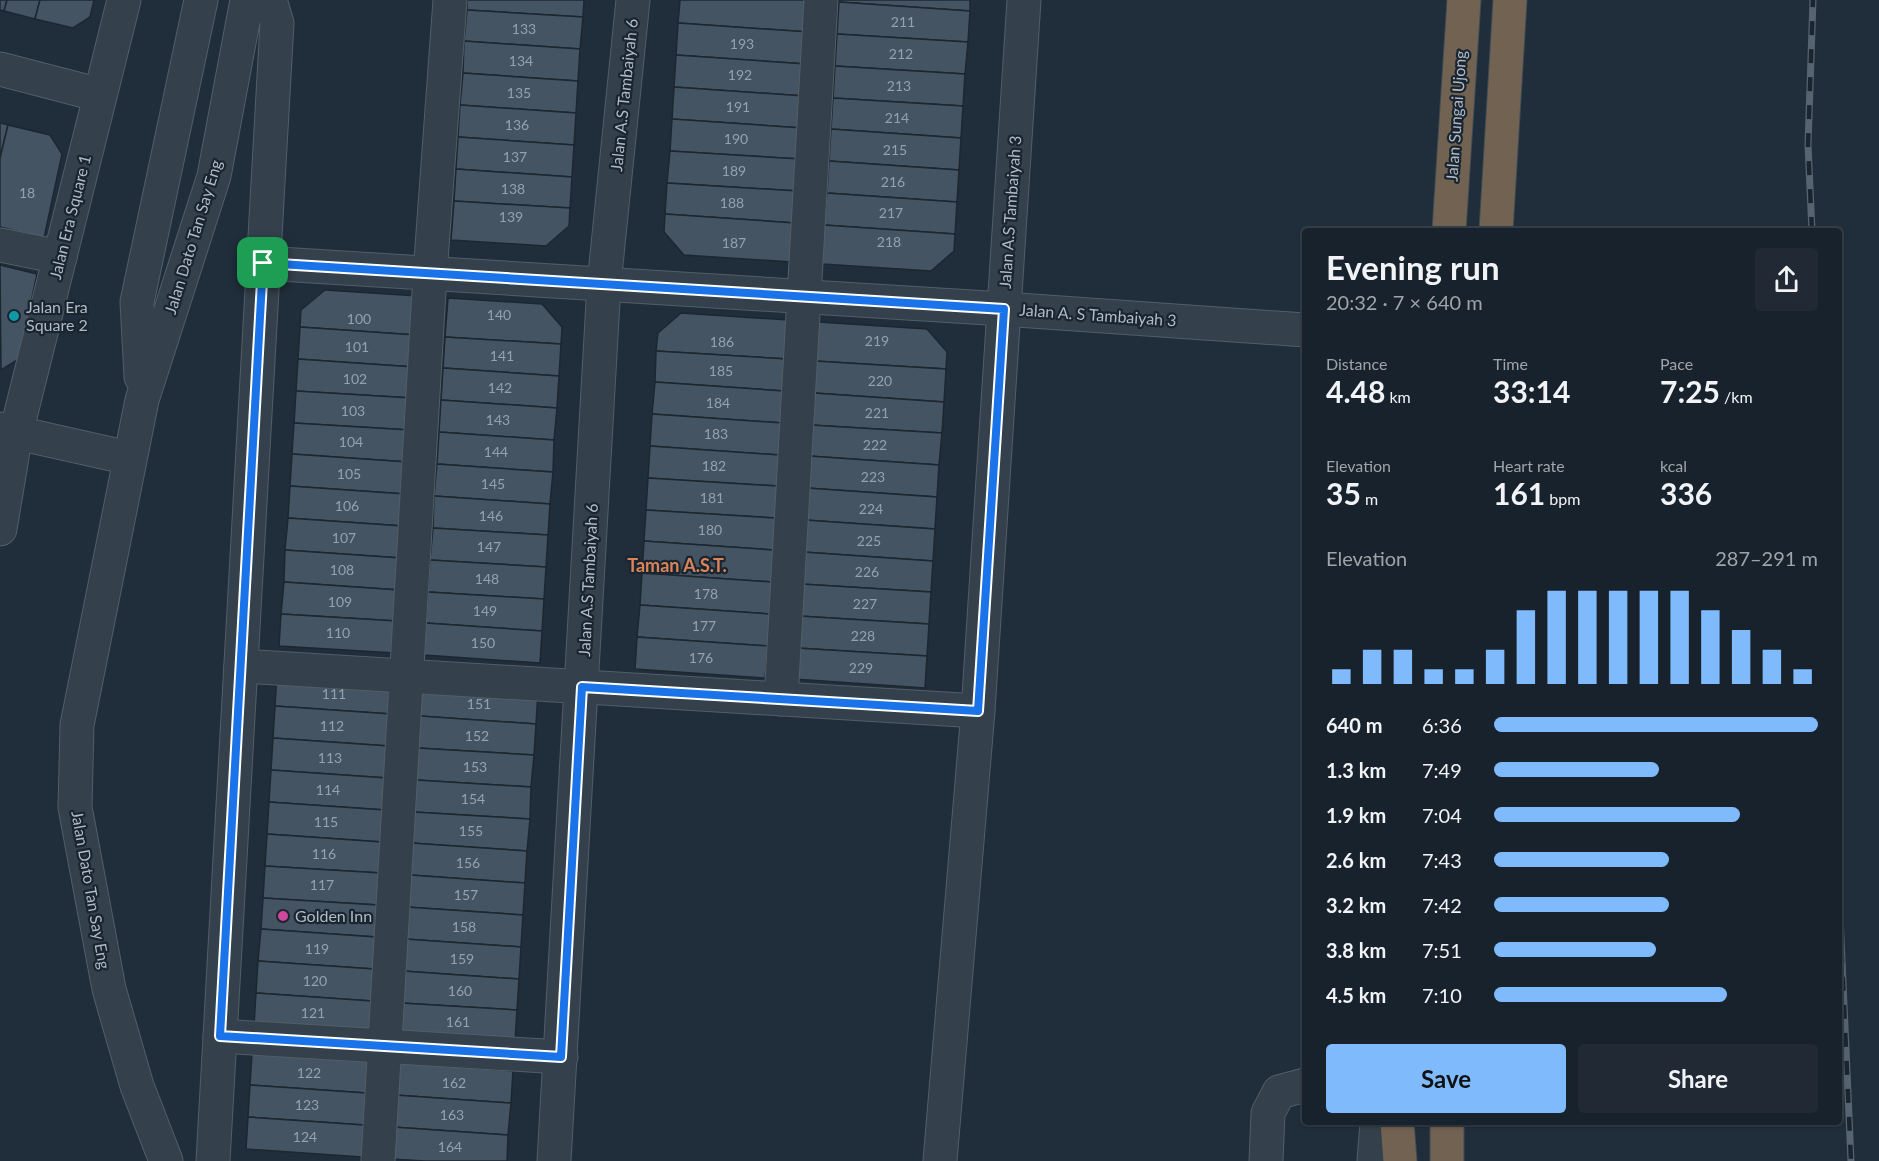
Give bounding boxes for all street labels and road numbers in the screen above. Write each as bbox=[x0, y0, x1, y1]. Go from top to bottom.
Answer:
street label: Jalan A.S Tambaiyah 6 bbox=[606, 18, 641, 172]
street label: Jalan Sungai Ujong bbox=[1441, 50, 1470, 182]
street label: Jalan A.S Tambaiyah 3 bbox=[995, 135, 1024, 289]
street label: Jalan Era Square 1 bbox=[45, 153, 94, 281]
street label: Jalan Dato Tan Say Eng bbox=[160, 157, 225, 316]
street label: Jalan A. S Tambaiyah 3 bbox=[1019, 300, 1177, 329]
street label: Jalan A.S Tambaiyah 6 bbox=[574, 503, 601, 657]
street label: Jalan Dato Tan Say Eng bbox=[68, 809, 115, 971]

